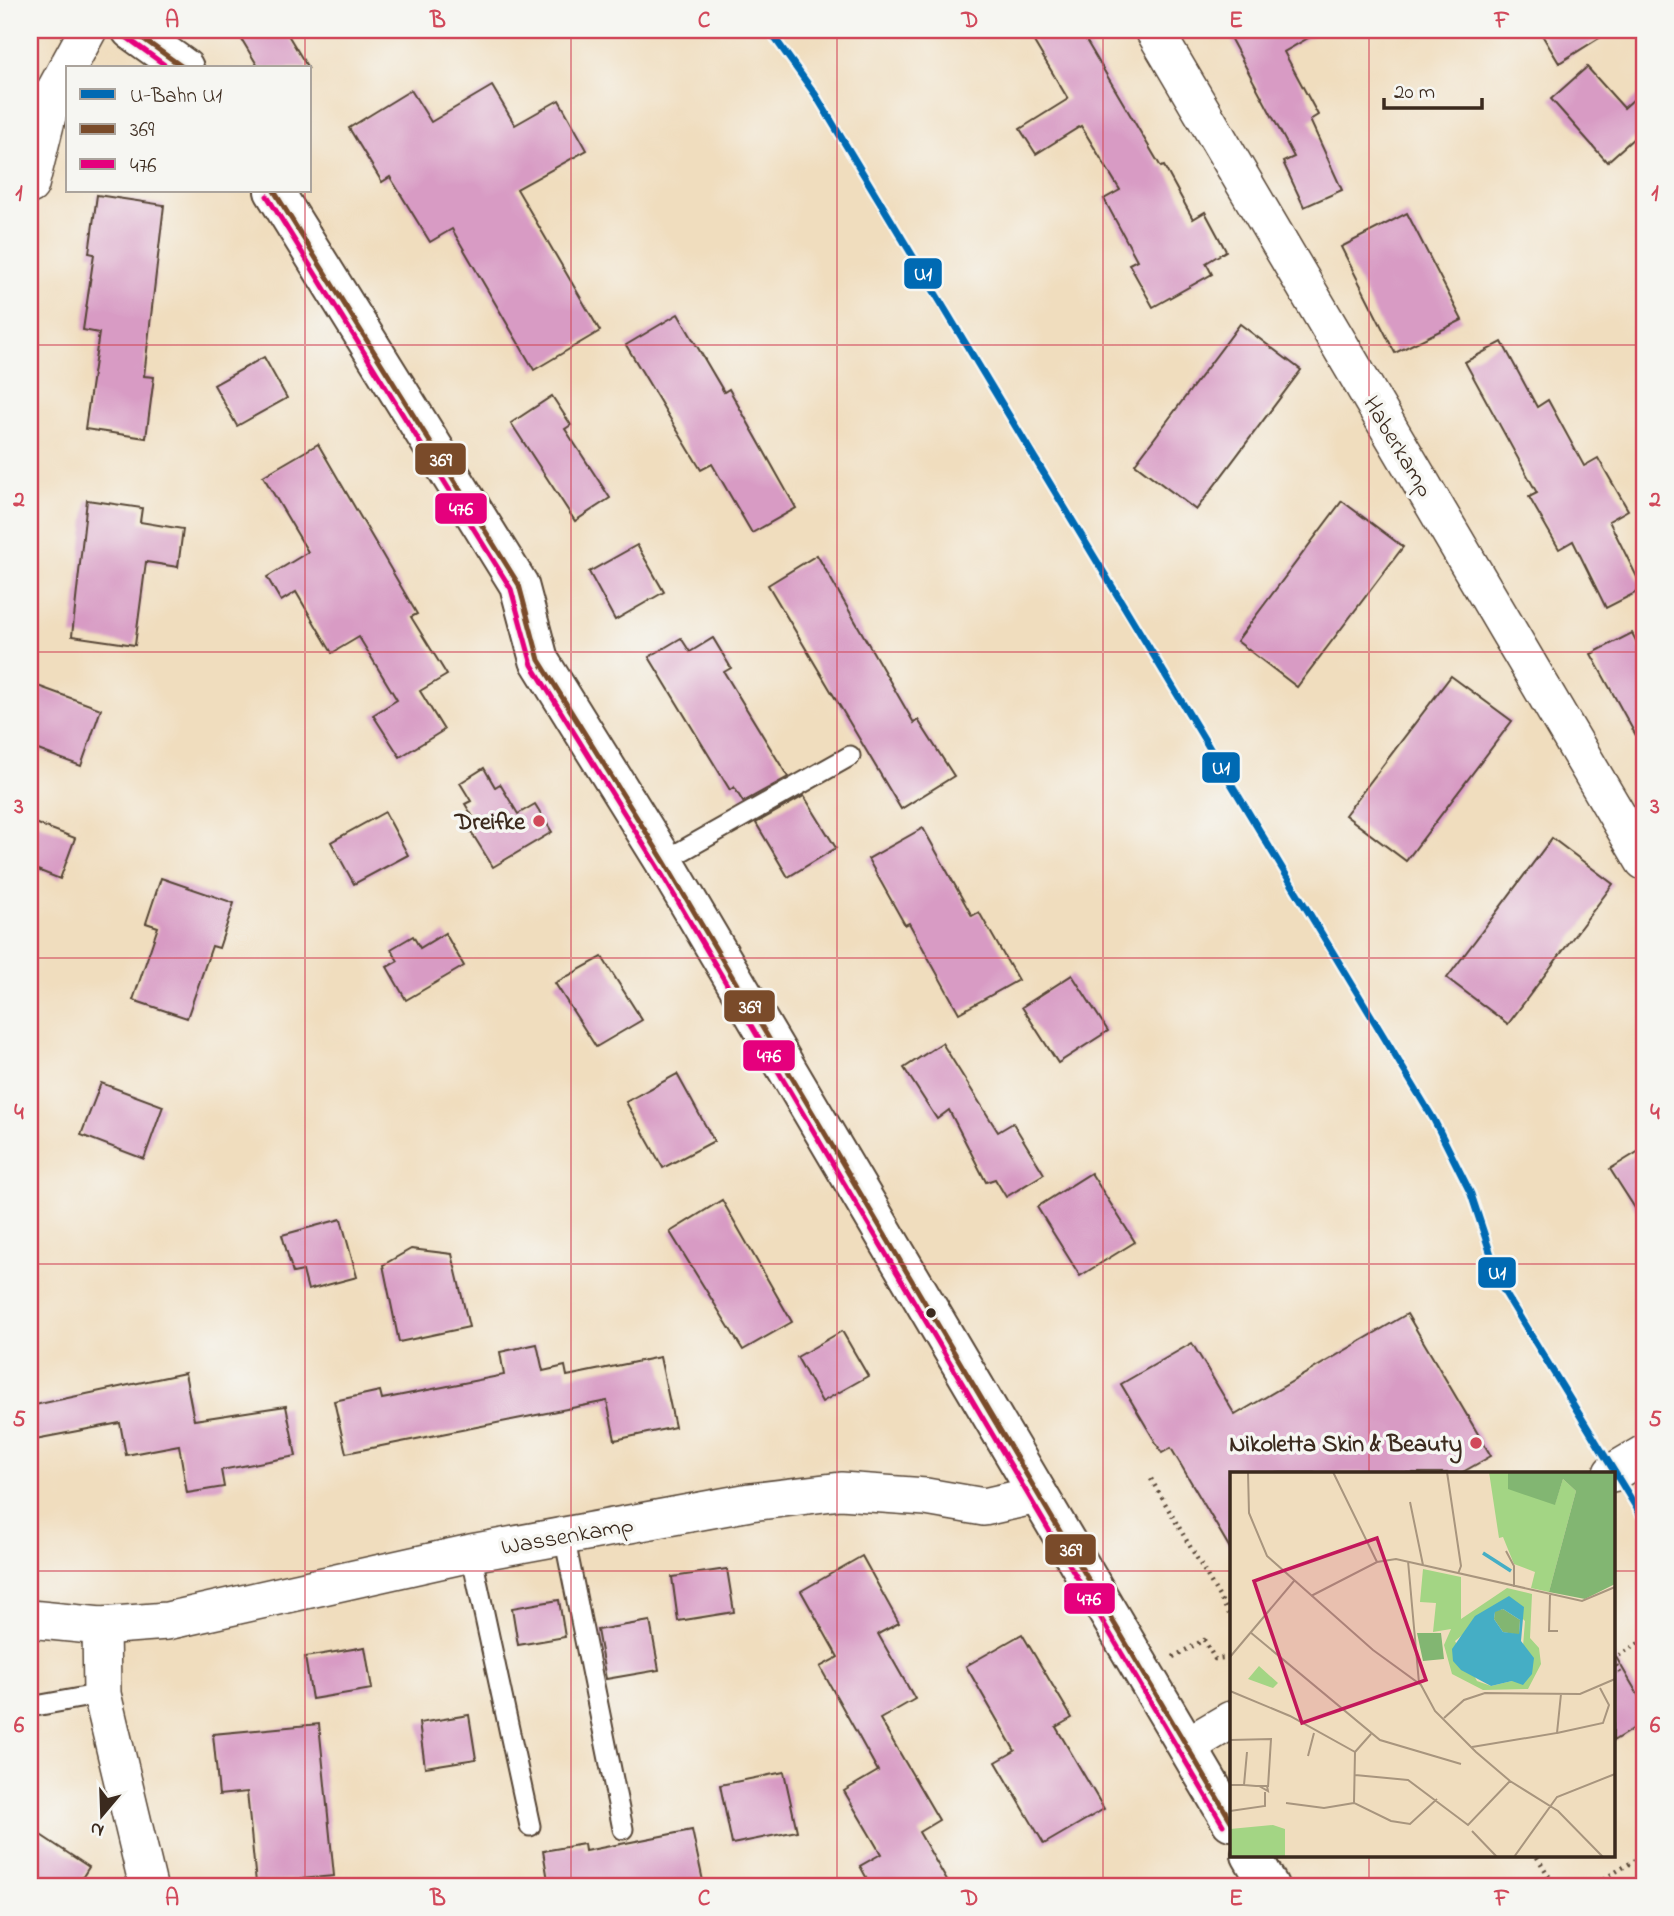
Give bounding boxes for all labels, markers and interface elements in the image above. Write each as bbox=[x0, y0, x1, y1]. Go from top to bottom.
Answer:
text: A bbox=[165, 5, 179, 38]
text: B bbox=[429, 5, 446, 38]
text: C bbox=[698, 5, 711, 38]
text: D bbox=[961, 5, 978, 38]
text: E bbox=[1229, 5, 1243, 38]
text: F bbox=[1494, 5, 1510, 38]
legend bbox=[66, 66, 312, 192]
scale bar bbox=[1384, 66, 1482, 110]
text: 20 m bbox=[1394, 78, 1435, 108]
text: U-Bahn U1 bbox=[130, 82, 222, 112]
text: 369 bbox=[130, 116, 155, 146]
text: 476 bbox=[130, 152, 157, 182]
text: 1 bbox=[15, 178, 23, 211]
text: 1 bbox=[1651, 178, 1659, 211]
line badge: U1 bbox=[903, 257, 943, 290]
text: U1 bbox=[914, 262, 932, 289]
street label: Haberkamp bbox=[1353, 390, 1441, 505]
line badge: 369 bbox=[414, 442, 467, 476]
text: 369 bbox=[429, 448, 452, 475]
text: 2 bbox=[12, 484, 25, 517]
text: 2 bbox=[1648, 484, 1661, 517]
line badge: 476 bbox=[434, 492, 488, 525]
text: 476 bbox=[449, 497, 474, 524]
line badge: U1 bbox=[1201, 751, 1241, 784]
text: U1 bbox=[1212, 756, 1230, 783]
text: 3 bbox=[13, 791, 24, 824]
text: 3 bbox=[1649, 791, 1660, 824]
place label: Dreifke bbox=[454, 806, 526, 841]
marker: Dreifke bbox=[531, 813, 547, 829]
line badge: 369 bbox=[723, 989, 776, 1023]
text: 369 bbox=[738, 995, 761, 1022]
line badge: 476 bbox=[742, 1039, 796, 1072]
text: 476 bbox=[757, 1044, 782, 1071]
text: 4 bbox=[14, 1097, 24, 1130]
text: 4 bbox=[1650, 1097, 1660, 1130]
line badge: U1 bbox=[1477, 1256, 1517, 1289]
text: U1 bbox=[1488, 1261, 1506, 1288]
unlabelled marker bbox=[924, 1306, 938, 1320]
text: 5 bbox=[12, 1404, 26, 1437]
text: 5 bbox=[1648, 1404, 1662, 1437]
place label: Nikoletta Skin & Beauty bbox=[1229, 1428, 1462, 1464]
marker: Nikoletta Skin & Beauty bbox=[1468, 1435, 1484, 1451]
inset map bbox=[1230, 1472, 1614, 1856]
street label: Wassenkamp bbox=[499, 1509, 636, 1566]
line badge: 369 bbox=[1044, 1533, 1097, 1566]
text: 369 bbox=[1059, 1538, 1082, 1565]
line badge: 476 bbox=[1063, 1582, 1116, 1615]
text: 476 bbox=[1077, 1587, 1102, 1614]
text: 6 bbox=[14, 1710, 25, 1743]
text: 6 bbox=[1650, 1710, 1661, 1743]
north arrow bbox=[66, 1780, 136, 1850]
text: N bbox=[87, 1814, 108, 1844]
text: A bbox=[165, 1883, 179, 1916]
text: B bbox=[429, 1883, 446, 1916]
text: C bbox=[698, 1883, 711, 1916]
text: D bbox=[961, 1883, 978, 1916]
text: E bbox=[1229, 1883, 1243, 1916]
text: F bbox=[1494, 1883, 1510, 1916]

